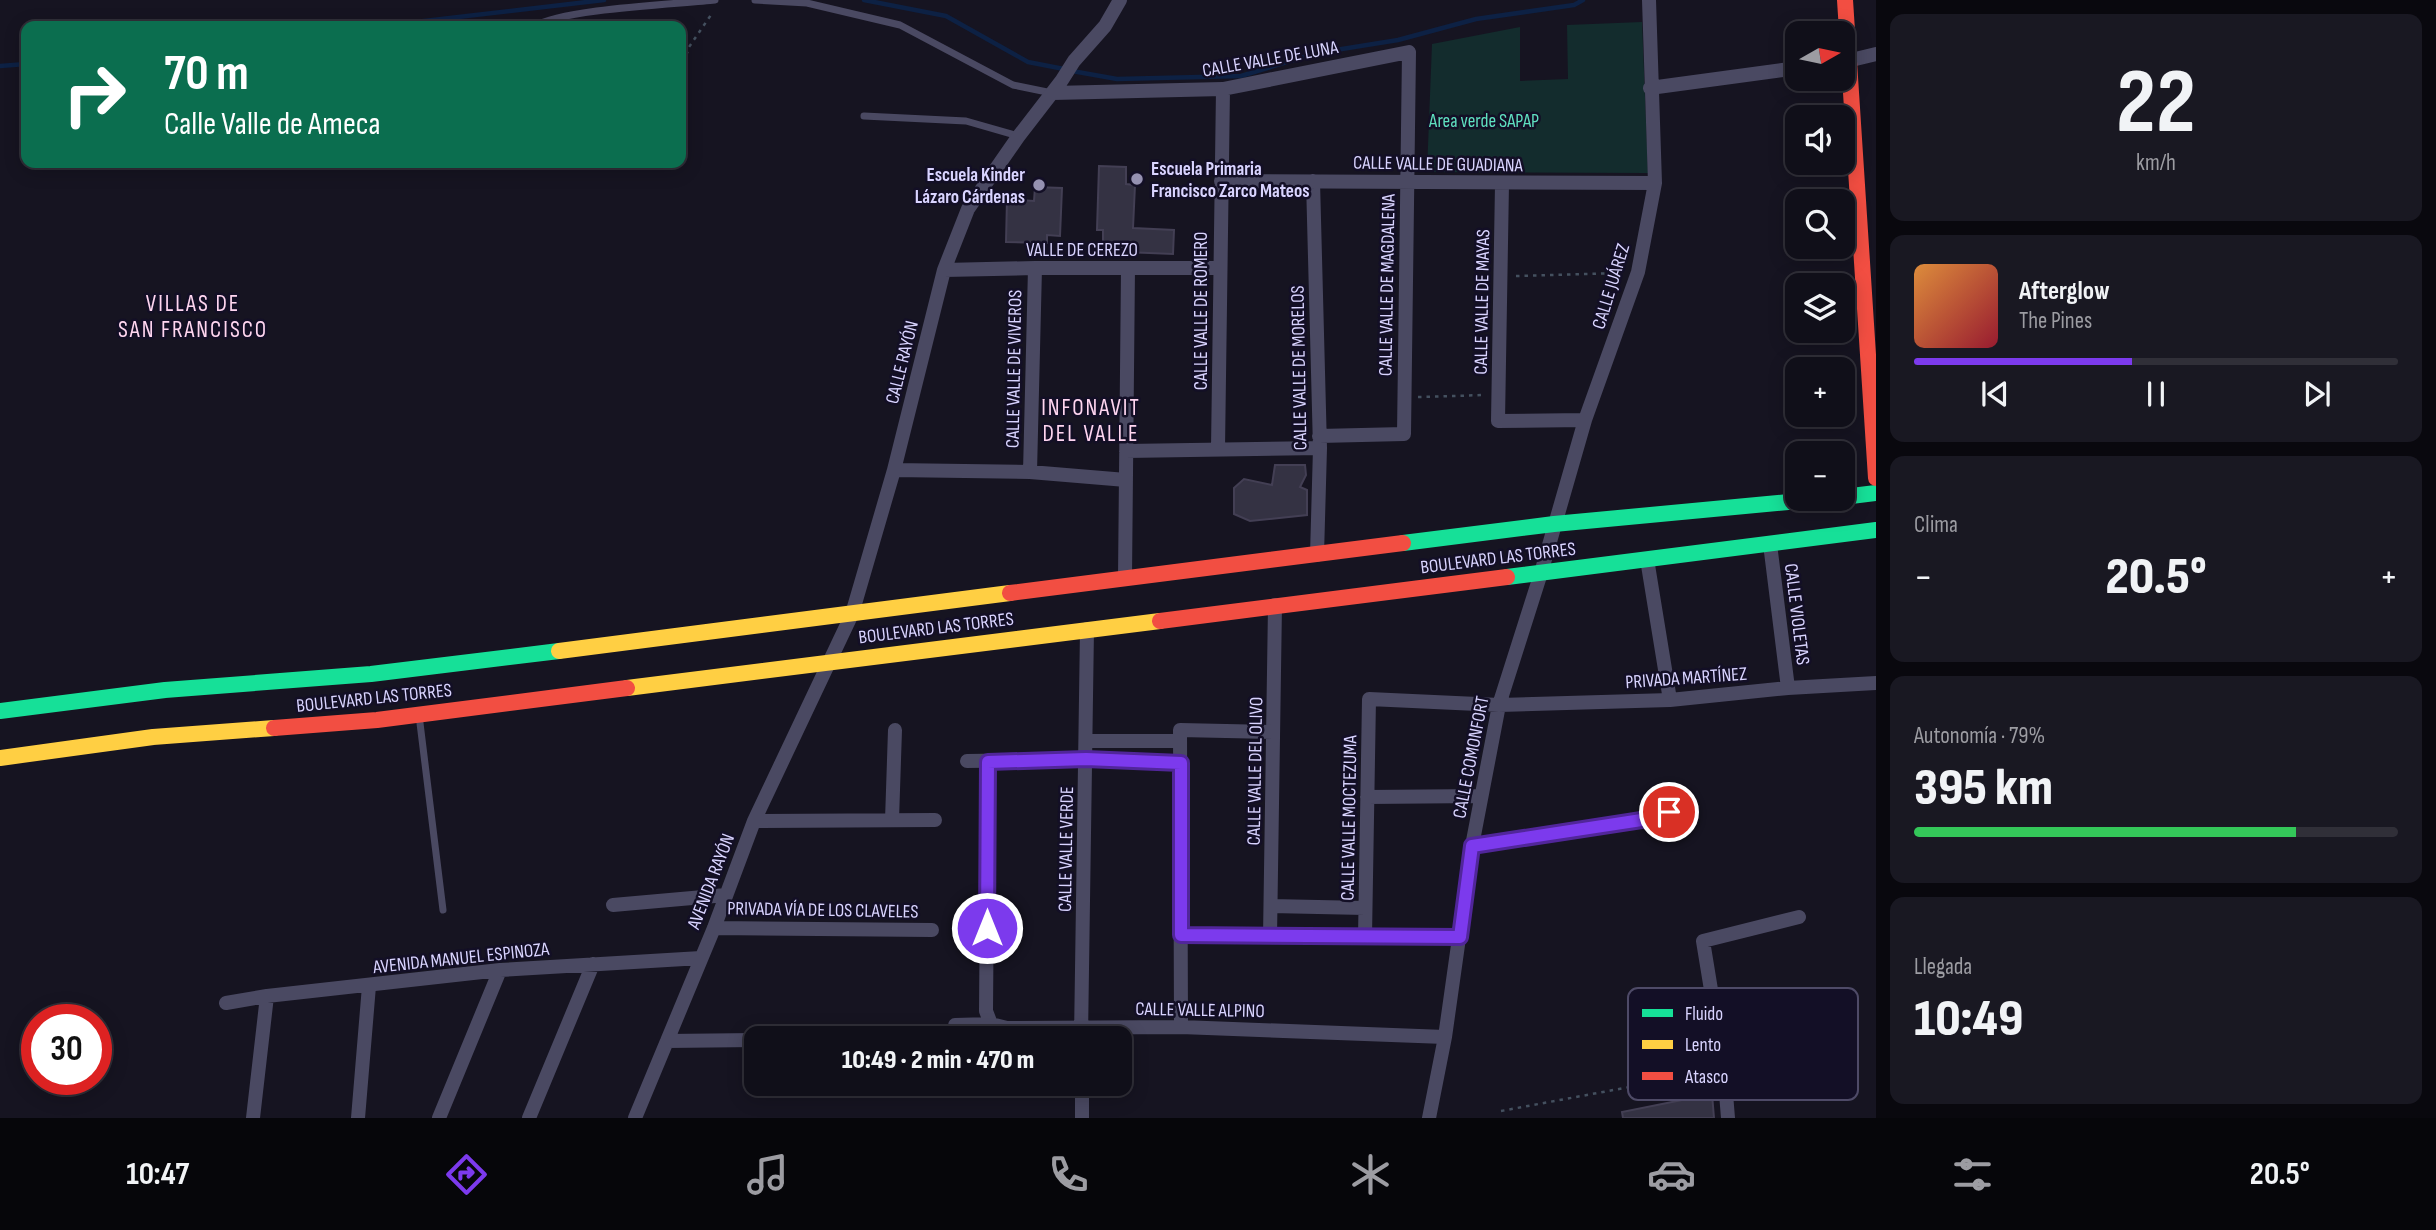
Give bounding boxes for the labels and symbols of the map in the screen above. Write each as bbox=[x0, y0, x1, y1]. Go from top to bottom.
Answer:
north arrow bbox=[1785, 21, 1855, 91]
street label: CALLE VALLE DE LUNA bbox=[1201, 36, 1341, 83]
park label: Area verde SAPAP bbox=[1428, 110, 1539, 133]
street label: CALLE VALLE DE GUADIANA bbox=[1353, 152, 1524, 177]
place label: Escuela Primaria Francisco Zarco Mateos bbox=[1151, 158, 1310, 203]
place label: Escuela Kinder Lázaro Cárdenas bbox=[915, 164, 1025, 209]
marker: Escuela Primaria Francisco Zarco Mateos bbox=[1129, 171, 1145, 187]
marker: Escuela Kinder Lázaro Cárdenas bbox=[1031, 177, 1047, 193]
street label: CALLE VALLE DE MAGDALENA bbox=[1374, 193, 1401, 376]
street label: CALLE VALLE DE MAYAS bbox=[1470, 229, 1495, 375]
street label: CALLE VALLE DE ROMERO bbox=[1190, 232, 1213, 390]
street label: VALLE DE CEREZO bbox=[1026, 239, 1138, 262]
street label: CALLE JUÁREZ bbox=[1588, 241, 1635, 332]
street label: CALLE VALLE DE MORELOS bbox=[1287, 285, 1312, 451]
district label: VILLAS DE SAN FRANCISCO bbox=[118, 290, 268, 344]
street label: CALLE VALLE DE VIVEROS bbox=[1002, 290, 1027, 448]
street label: CALLE RAYÓN bbox=[881, 318, 924, 406]
district label: INFONAVIT DEL VALLE bbox=[1041, 394, 1141, 448]
street label: BOULEVARD LAS TORRES bbox=[1419, 538, 1577, 579]
street label: CALLE VIOLETAS bbox=[1779, 562, 1814, 666]
street label: BOULEVARD LAS TORRES bbox=[857, 608, 1015, 649]
street label: PRIVADA MARTÍNEZ bbox=[1624, 663, 1748, 694]
street label: BOULEVARD LAS TORRES bbox=[295, 679, 453, 718]
street label: CALLE COMONFORT bbox=[1448, 694, 1495, 820]
street label: CALLE VALLE DEL OLIVO bbox=[1243, 697, 1268, 845]
street label: CALLE VALLE MOCTEZUMA bbox=[1337, 734, 1362, 901]
pin bbox=[1639, 782, 1699, 842]
street label: CALLE VALLE VERDE bbox=[1054, 786, 1079, 912]
street label: AVENIDA RAYÓN bbox=[682, 831, 740, 933]
position arrow bbox=[950, 891, 1024, 965]
street label: PRIVADA VÍA DE LOS CLAVELES bbox=[727, 897, 919, 924]
street label: AVENIDA MANUEL ESPINOZA bbox=[371, 938, 551, 979]
legend bbox=[1628, 988, 1858, 1100]
street label: CALLE VALLE ALPINO bbox=[1135, 998, 1265, 1023]
text: Fluido bbox=[1685, 1003, 1723, 1026]
speed limit sign: 30 bbox=[21, 1004, 112, 1095]
text: Lento bbox=[1685, 1034, 1721, 1057]
text: Atasco bbox=[1684, 1066, 1728, 1089]

